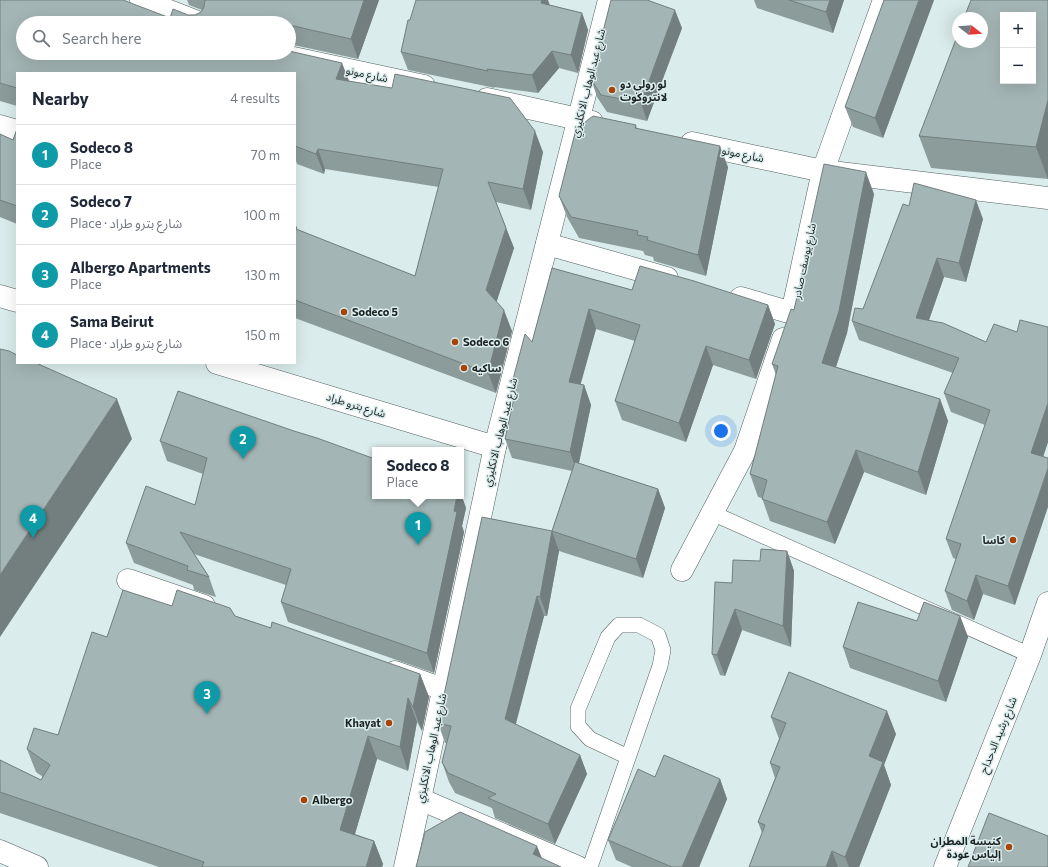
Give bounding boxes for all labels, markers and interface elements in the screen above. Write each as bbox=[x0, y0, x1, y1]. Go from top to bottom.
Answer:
north arrow bbox=[952, 12, 988, 48]
map controls bbox=[1000, 12, 1036, 84]
button: + bbox=[1000, 12, 1036, 48]
search box bbox=[16, 16, 296, 60]
icon: search bbox=[30, 27, 52, 49]
street label: شارع عبد الوهاب الانكليزي bbox=[568, 27, 611, 140]
text: Search here bbox=[62, 29, 141, 47]
button: − bbox=[1000, 48, 1036, 84]
street label: شارع مونو bbox=[344, 63, 390, 86]
place label: لو رولي دو لانتروكوت bbox=[620, 77, 668, 104]
marker: لو رولي دو لانتروكوت bbox=[607, 85, 617, 95]
text: Nearby bbox=[32, 88, 89, 109]
text: 4 results bbox=[230, 90, 280, 106]
text: Sodeco 8 bbox=[70, 138, 133, 156]
street label: شارع مونو bbox=[720, 143, 766, 166]
text: 1 bbox=[42, 147, 48, 163]
text: 70 m bbox=[251, 147, 280, 163]
text: Place bbox=[70, 156, 102, 172]
text: Sodeco 7 bbox=[70, 192, 132, 210]
text: 2 bbox=[41, 207, 49, 223]
text: 100 m bbox=[244, 207, 280, 223]
text: Place · شارع بترو طراد bbox=[70, 215, 182, 231]
street label: شارع يوسف صادر bbox=[789, 221, 820, 301]
text: Albergo Apartments bbox=[70, 258, 211, 276]
text: 3 bbox=[41, 267, 49, 283]
text: 130 m bbox=[245, 267, 280, 283]
text: Place bbox=[70, 276, 102, 292]
place label: Sodeco 5 bbox=[352, 305, 398, 318]
marker: Sodeco 5 bbox=[339, 307, 349, 317]
text: Sama Beirut bbox=[70, 312, 154, 330]
text: 4 bbox=[41, 327, 49, 343]
text: 150 m bbox=[245, 327, 280, 343]
text: Place · شارع بترو طراد bbox=[70, 335, 182, 351]
place label: Sodeco 6 bbox=[463, 335, 509, 348]
marker: Sodeco 6 bbox=[450, 337, 460, 347]
place label: ساكيه bbox=[472, 361, 502, 375]
marker: ساكيه bbox=[459, 363, 469, 373]
street label: شارع عبد الوهاب الانكليزي bbox=[480, 376, 523, 489]
street label: شارع بترو طراد bbox=[324, 389, 388, 422]
your location bbox=[711, 421, 731, 441]
pin: 2 bbox=[230, 426, 256, 459]
popup bbox=[372, 447, 464, 499]
text: Sodeco 8 bbox=[386, 456, 450, 474]
text: Place bbox=[386, 474, 418, 490]
pin: 4 bbox=[20, 505, 46, 538]
pin: 1 bbox=[405, 512, 431, 545]
place label: كاسا bbox=[983, 533, 1006, 546]
marker: كاسا bbox=[1008, 535, 1018, 545]
pin: 3 bbox=[194, 681, 220, 714]
street label: شارع عبد الوهاب الانكليزي bbox=[413, 692, 452, 805]
street label: شارع رشيد الدحداح bbox=[976, 694, 1021, 776]
place label: Khayat bbox=[345, 716, 381, 729]
marker: Khayat bbox=[384, 718, 394, 728]
place label: Albergo bbox=[312, 793, 353, 806]
marker: Albergo bbox=[299, 795, 309, 805]
place label: كنيسة المطران إلياس عودة bbox=[931, 834, 1002, 861]
marker: كنيسة المطران إلياس عودة bbox=[1004, 842, 1014, 852]

